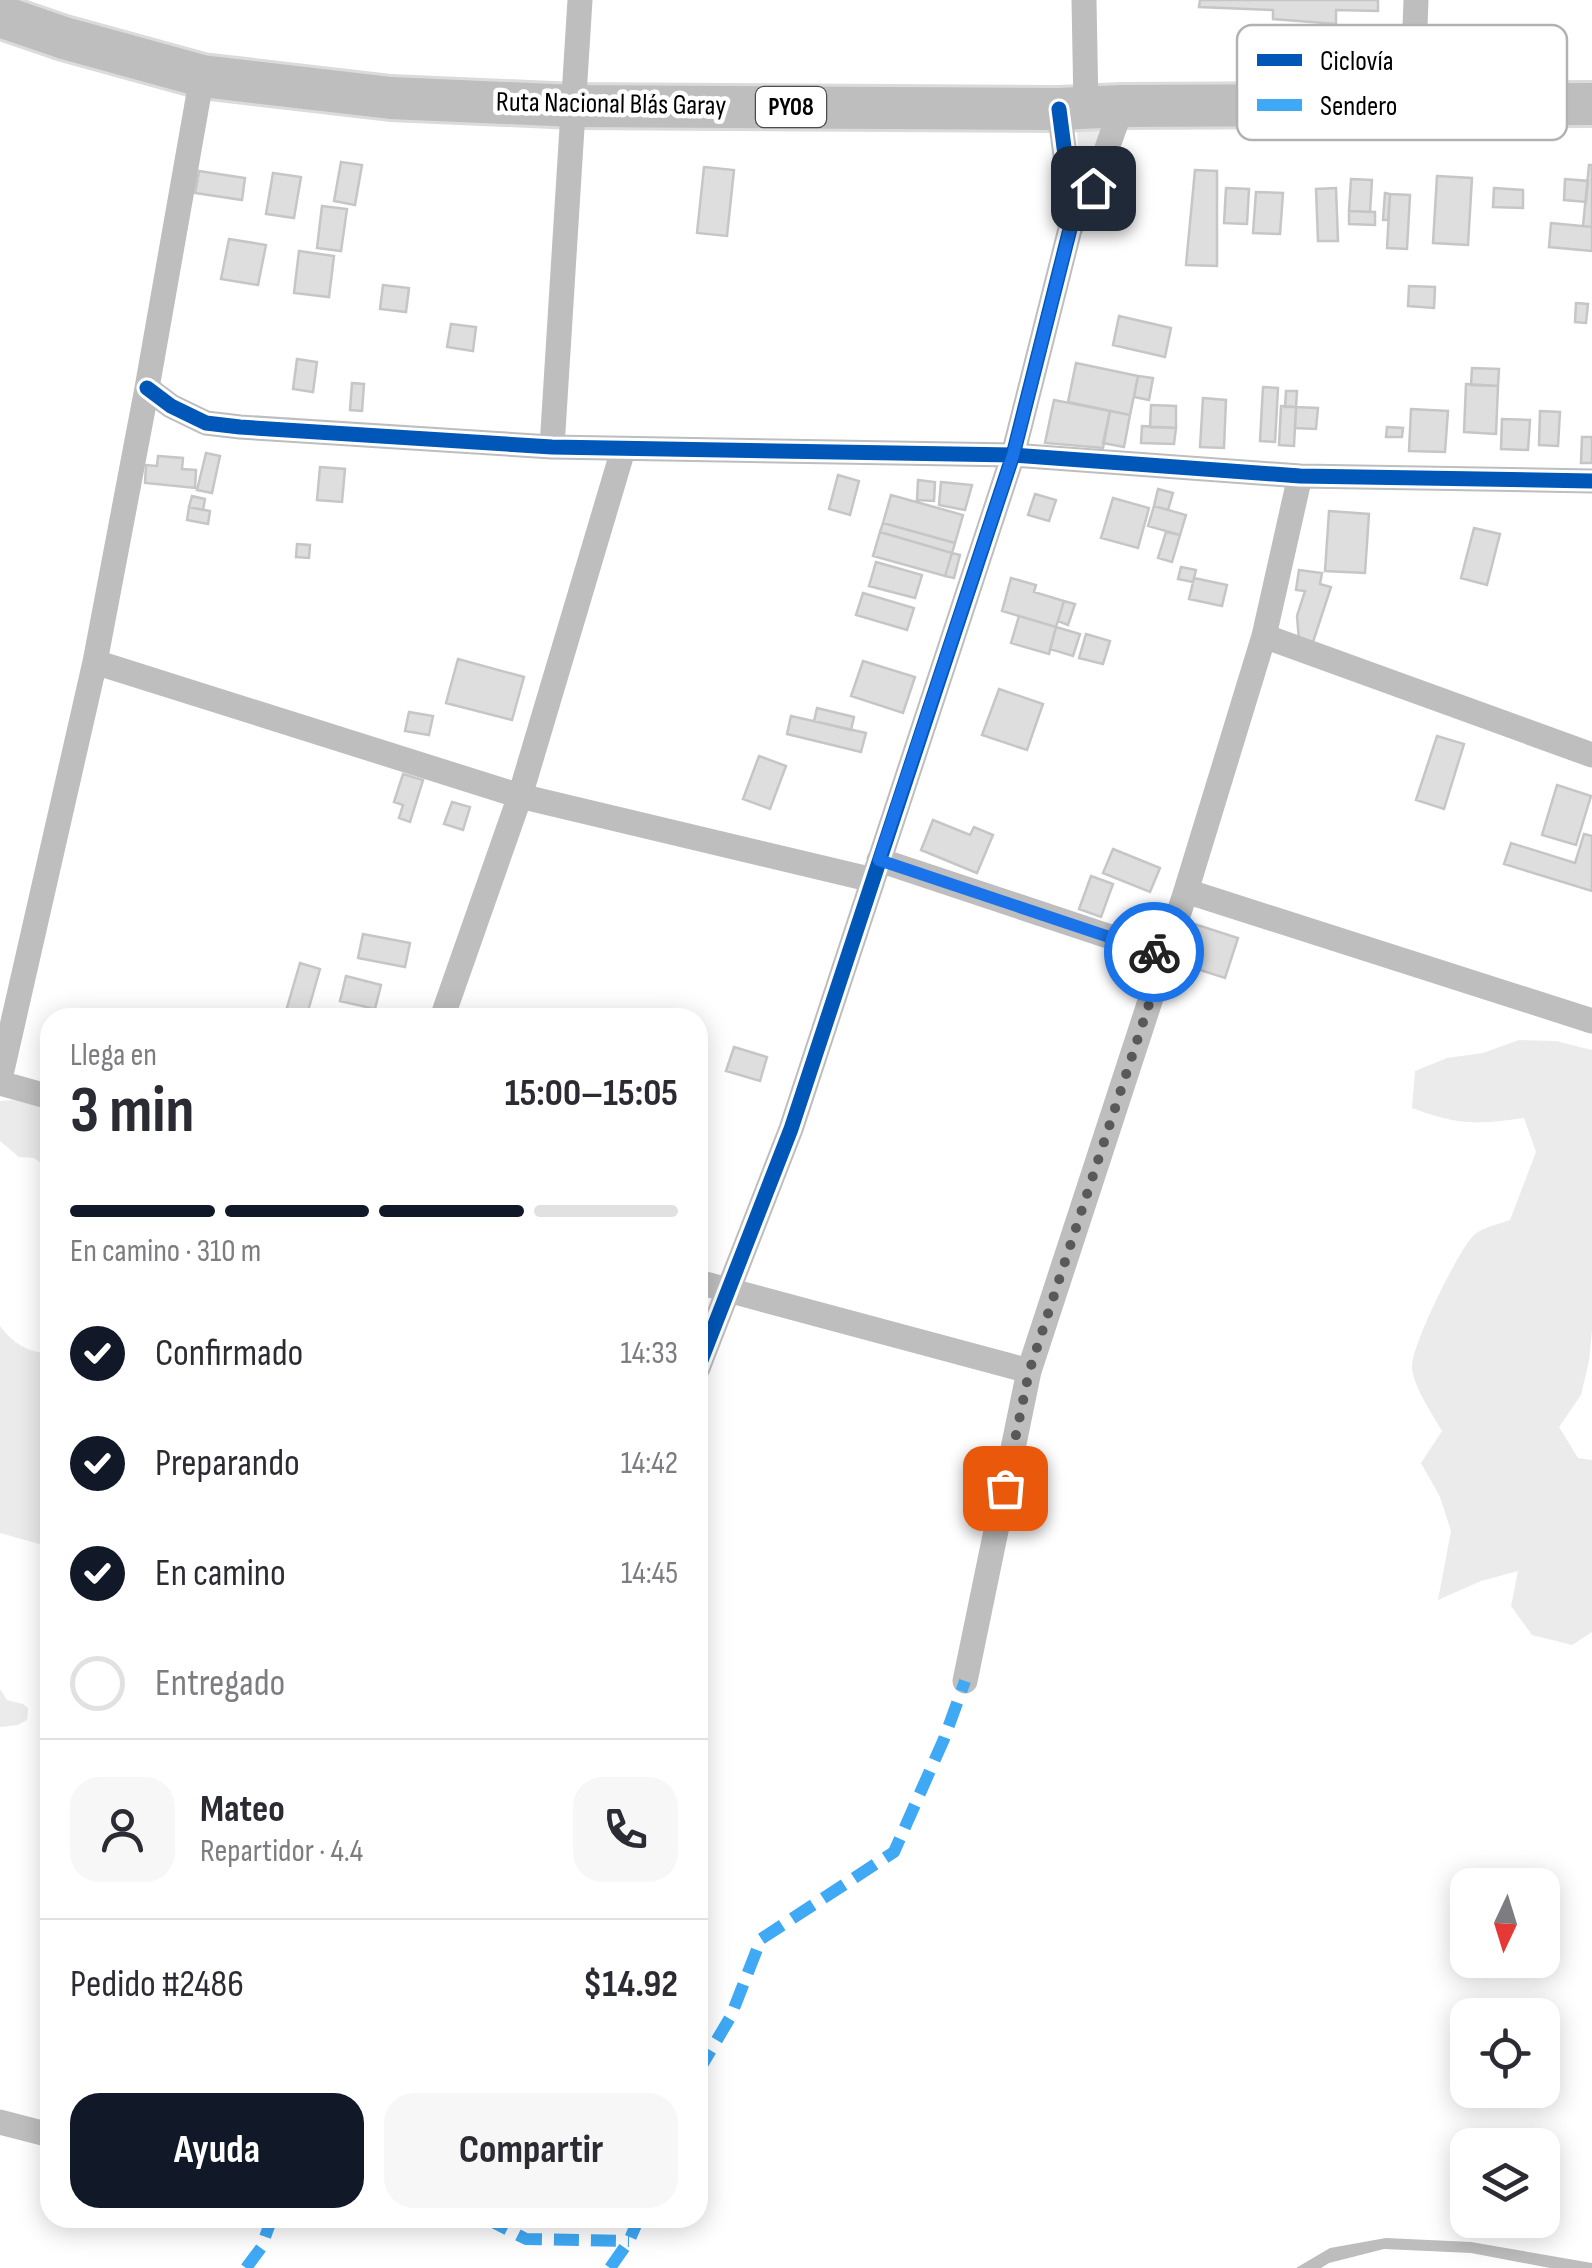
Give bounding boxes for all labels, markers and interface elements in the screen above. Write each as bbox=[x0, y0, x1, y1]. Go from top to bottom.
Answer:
legend bbox=[1237, 25, 1567, 140]
text: Ciclovía bbox=[1320, 45, 1393, 78]
street label: Ruta Nacional Blás Garay bbox=[496, 85, 727, 123]
road number: PY08 bbox=[756, 87, 826, 127]
text: Sendero bbox=[1320, 90, 1397, 123]
pin bbox=[1051, 146, 1136, 231]
icon: home bbox=[1066, 161, 1121, 216]
courier bbox=[1104, 902, 1204, 1002]
icon: bike bbox=[1127, 925, 1182, 980]
text: Llega en bbox=[70, 1036, 157, 1075]
text: 15:00–15:05 bbox=[505, 1071, 678, 1116]
text: 3 min bbox=[70, 1073, 194, 1151]
text: En camino · 310 m bbox=[70, 1232, 261, 1271]
icon: check bbox=[70, 1326, 125, 1381]
text: Confirmado bbox=[155, 1331, 303, 1376]
text: 14:33 bbox=[621, 1334, 678, 1373]
icon: check bbox=[70, 1436, 125, 1491]
text: Preparando bbox=[155, 1441, 300, 1486]
text: 14:42 bbox=[621, 1444, 678, 1483]
pin bbox=[963, 1446, 1048, 1531]
icon: bag bbox=[978, 1461, 1033, 1516]
icon: check bbox=[70, 1546, 125, 1601]
text: En camino bbox=[155, 1551, 286, 1596]
text: 14:45 bbox=[621, 1554, 678, 1593]
text: Entregado bbox=[155, 1661, 285, 1706]
button: person bbox=[70, 1777, 175, 1882]
button: phone bbox=[573, 1777, 678, 1882]
text: Mateo bbox=[200, 1787, 285, 1832]
text: Repartidor · 4.4 bbox=[200, 1832, 363, 1871]
north arrow bbox=[1450, 1868, 1560, 1978]
map controls bbox=[1450, 1868, 1560, 2238]
text: Pedido #2486 bbox=[70, 1962, 244, 2007]
text: $14.92 bbox=[583, 1962, 678, 2007]
button: locate bbox=[1450, 1998, 1560, 2108]
button: Ayuda bbox=[70, 2093, 364, 2208]
button: Compartir bbox=[384, 2093, 678, 2208]
button: layers bbox=[1450, 2128, 1560, 2238]

